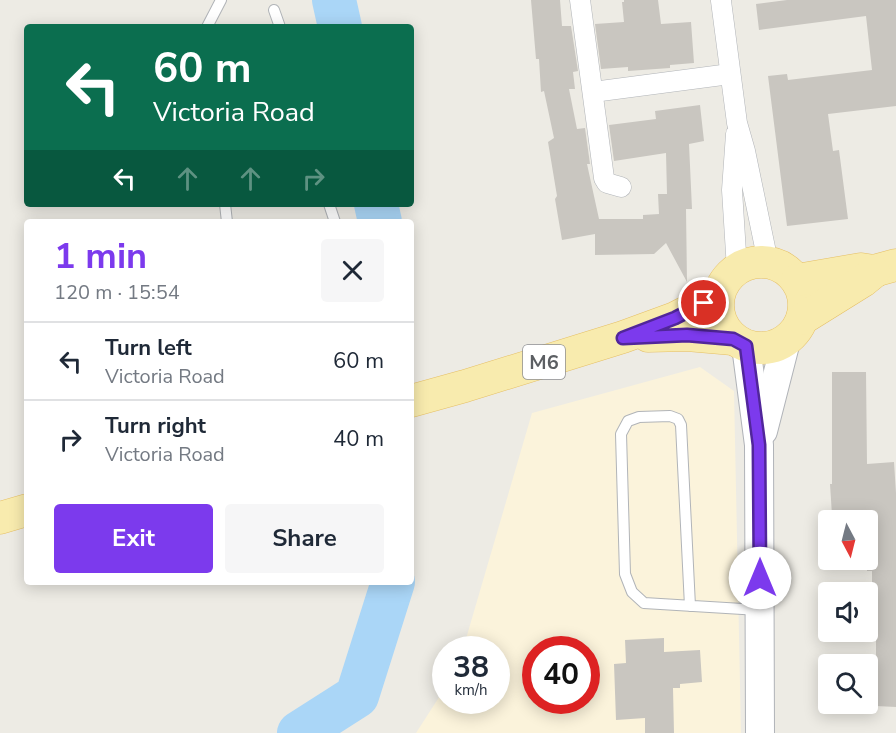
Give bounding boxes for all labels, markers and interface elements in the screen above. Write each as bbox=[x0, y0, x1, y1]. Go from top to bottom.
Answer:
text: 60 m bbox=[153, 40, 252, 97]
icon: left bbox=[54, 48, 132, 126]
text: Victoria Road bbox=[153, 94, 315, 131]
icon: left bbox=[108, 162, 141, 195]
icon: ahead bbox=[171, 162, 204, 195]
icon: ahead bbox=[234, 162, 267, 195]
icon: right bbox=[297, 162, 330, 195]
text: 1 min bbox=[54, 232, 147, 281]
button: close bbox=[321, 239, 384, 302]
pin bbox=[678, 277, 729, 328]
text: 120 m · 15:54 bbox=[54, 279, 180, 306]
icon: arrive bbox=[687, 286, 720, 319]
text: Turn left bbox=[105, 333, 192, 363]
icon: left bbox=[54, 345, 87, 378]
road number: M6 bbox=[523, 345, 565, 379]
text: 60 m bbox=[333, 346, 384, 376]
text: Victoria Road bbox=[105, 363, 225, 390]
text: Turn right bbox=[105, 411, 206, 441]
icon: right bbox=[54, 423, 87, 456]
text: 40 m bbox=[333, 424, 384, 454]
text: Victoria Road bbox=[105, 441, 225, 468]
button: Exit bbox=[54, 504, 213, 573]
button: Share bbox=[225, 504, 384, 573]
north arrow bbox=[818, 510, 878, 570]
map controls bbox=[818, 510, 878, 714]
position arrow bbox=[728, 546, 792, 610]
button: sound bbox=[818, 582, 878, 642]
speed limit sign: 40 bbox=[522, 636, 600, 714]
text: 38 bbox=[453, 647, 489, 688]
button: search bbox=[818, 654, 878, 714]
text: km/h bbox=[454, 680, 488, 700]

